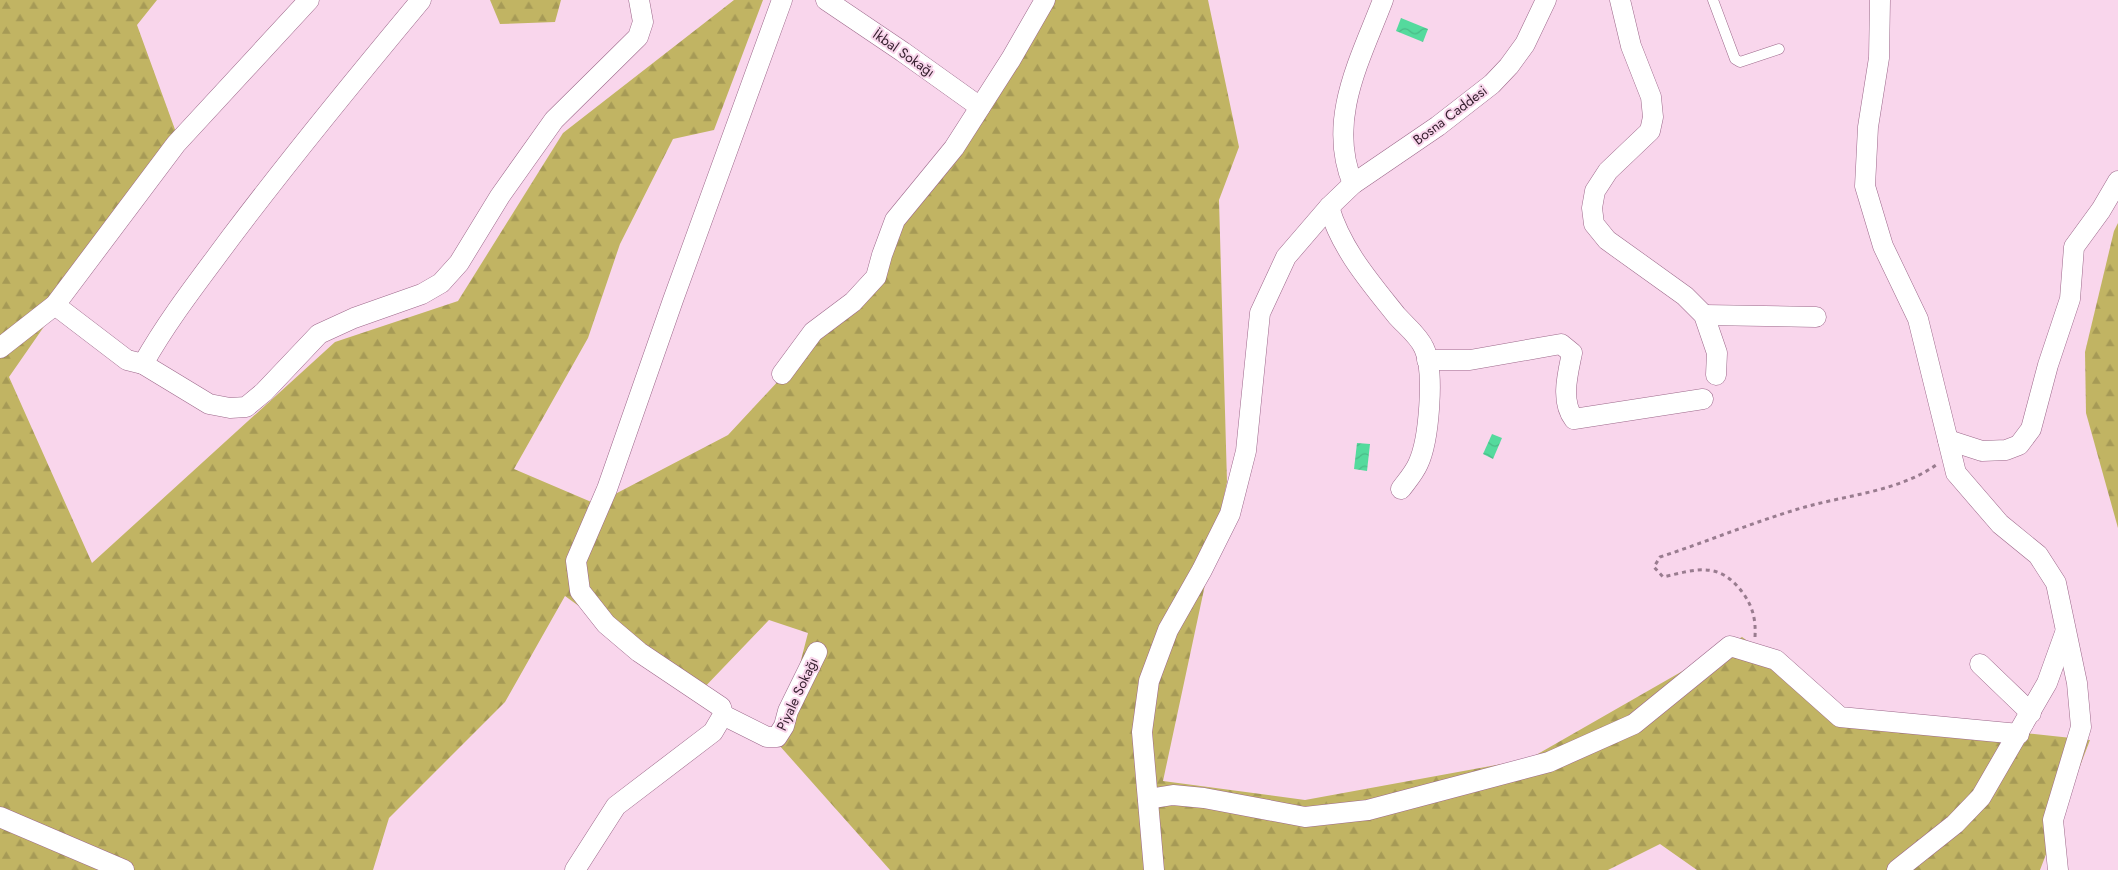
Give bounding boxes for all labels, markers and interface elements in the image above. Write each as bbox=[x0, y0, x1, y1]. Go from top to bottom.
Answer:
street label: İkbal Sokağı bbox=[869, 24, 939, 82]
street label: Bosna Caddesi bbox=[1409, 80, 1491, 150]
street label: Piyale Sokağı bbox=[771, 654, 823, 734]

